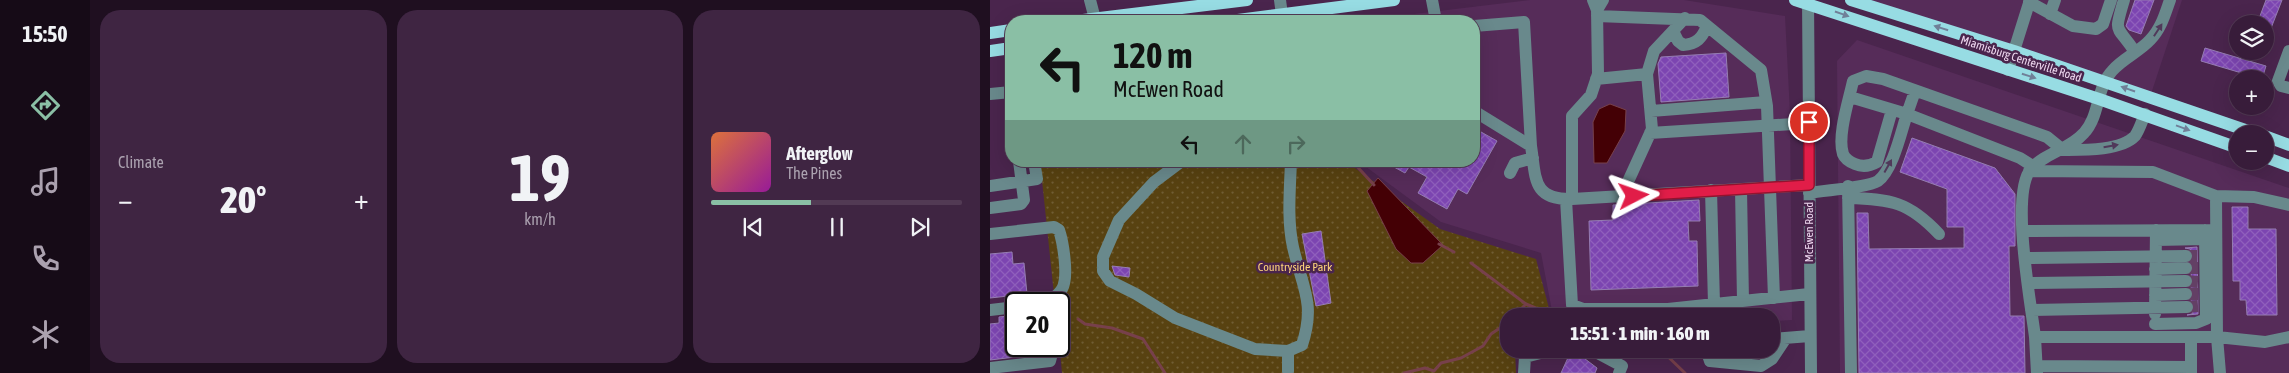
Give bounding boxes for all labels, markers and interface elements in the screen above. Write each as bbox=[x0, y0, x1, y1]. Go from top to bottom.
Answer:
one-way arrow bbox=[1834, 11, 1849, 18]
map controls bbox=[2229, 15, 2274, 170]
button: layers bbox=[2229, 15, 2274, 60]
text: 15:50 bbox=[22, 21, 68, 47]
one-way arrow bbox=[2153, 23, 2162, 36]
one-way arrow bbox=[1933, 24, 1948, 31]
street label: Miamisburg Centerville Road bbox=[1959, 33, 2083, 85]
icon: left bbox=[1030, 35, 1095, 100]
text: 120 m bbox=[1113, 35, 1192, 75]
button: + bbox=[2229, 70, 2274, 115]
one-way arrow bbox=[2022, 73, 2037, 81]
text: McEwen Road bbox=[1113, 76, 1224, 102]
one-way arrow bbox=[2121, 85, 2136, 93]
icon: directions bbox=[28, 88, 63, 123]
pin bbox=[1788, 101, 1830, 143]
icon: arrive bbox=[1795, 108, 1823, 136]
one-way arrow bbox=[2176, 124, 2191, 132]
button: − bbox=[2229, 125, 2274, 170]
icon: left bbox=[1176, 130, 1204, 158]
icon: ahead bbox=[1229, 130, 1257, 158]
icon: right bbox=[1282, 130, 1310, 158]
text: 19 bbox=[509, 140, 571, 215]
one-way arrow bbox=[2103, 141, 2119, 149]
text: Afterglow bbox=[786, 142, 853, 164]
text: Climate bbox=[118, 153, 164, 171]
one-way arrow bbox=[1884, 158, 1892, 173]
icon: music bbox=[28, 164, 63, 199]
text: The Pines bbox=[786, 164, 842, 182]
position arrow bbox=[1607, 169, 1659, 221]
text: 20° bbox=[220, 178, 266, 221]
text: − bbox=[118, 183, 133, 215]
text: + bbox=[354, 183, 369, 215]
street label: McEwen Road bbox=[1802, 202, 1816, 262]
text: km/h bbox=[524, 210, 556, 228]
icon: previous bbox=[739, 213, 767, 241]
icon: pause bbox=[823, 213, 851, 241]
icon: next bbox=[906, 213, 934, 241]
icon: phone bbox=[28, 241, 63, 276]
park label: Countryside Park bbox=[1258, 260, 1333, 274]
speed limit sign: 20 bbox=[1005, 292, 1070, 357]
icon: climate bbox=[28, 317, 63, 352]
text: 15:51 · 1 min · 160 m bbox=[1570, 322, 1710, 344]

